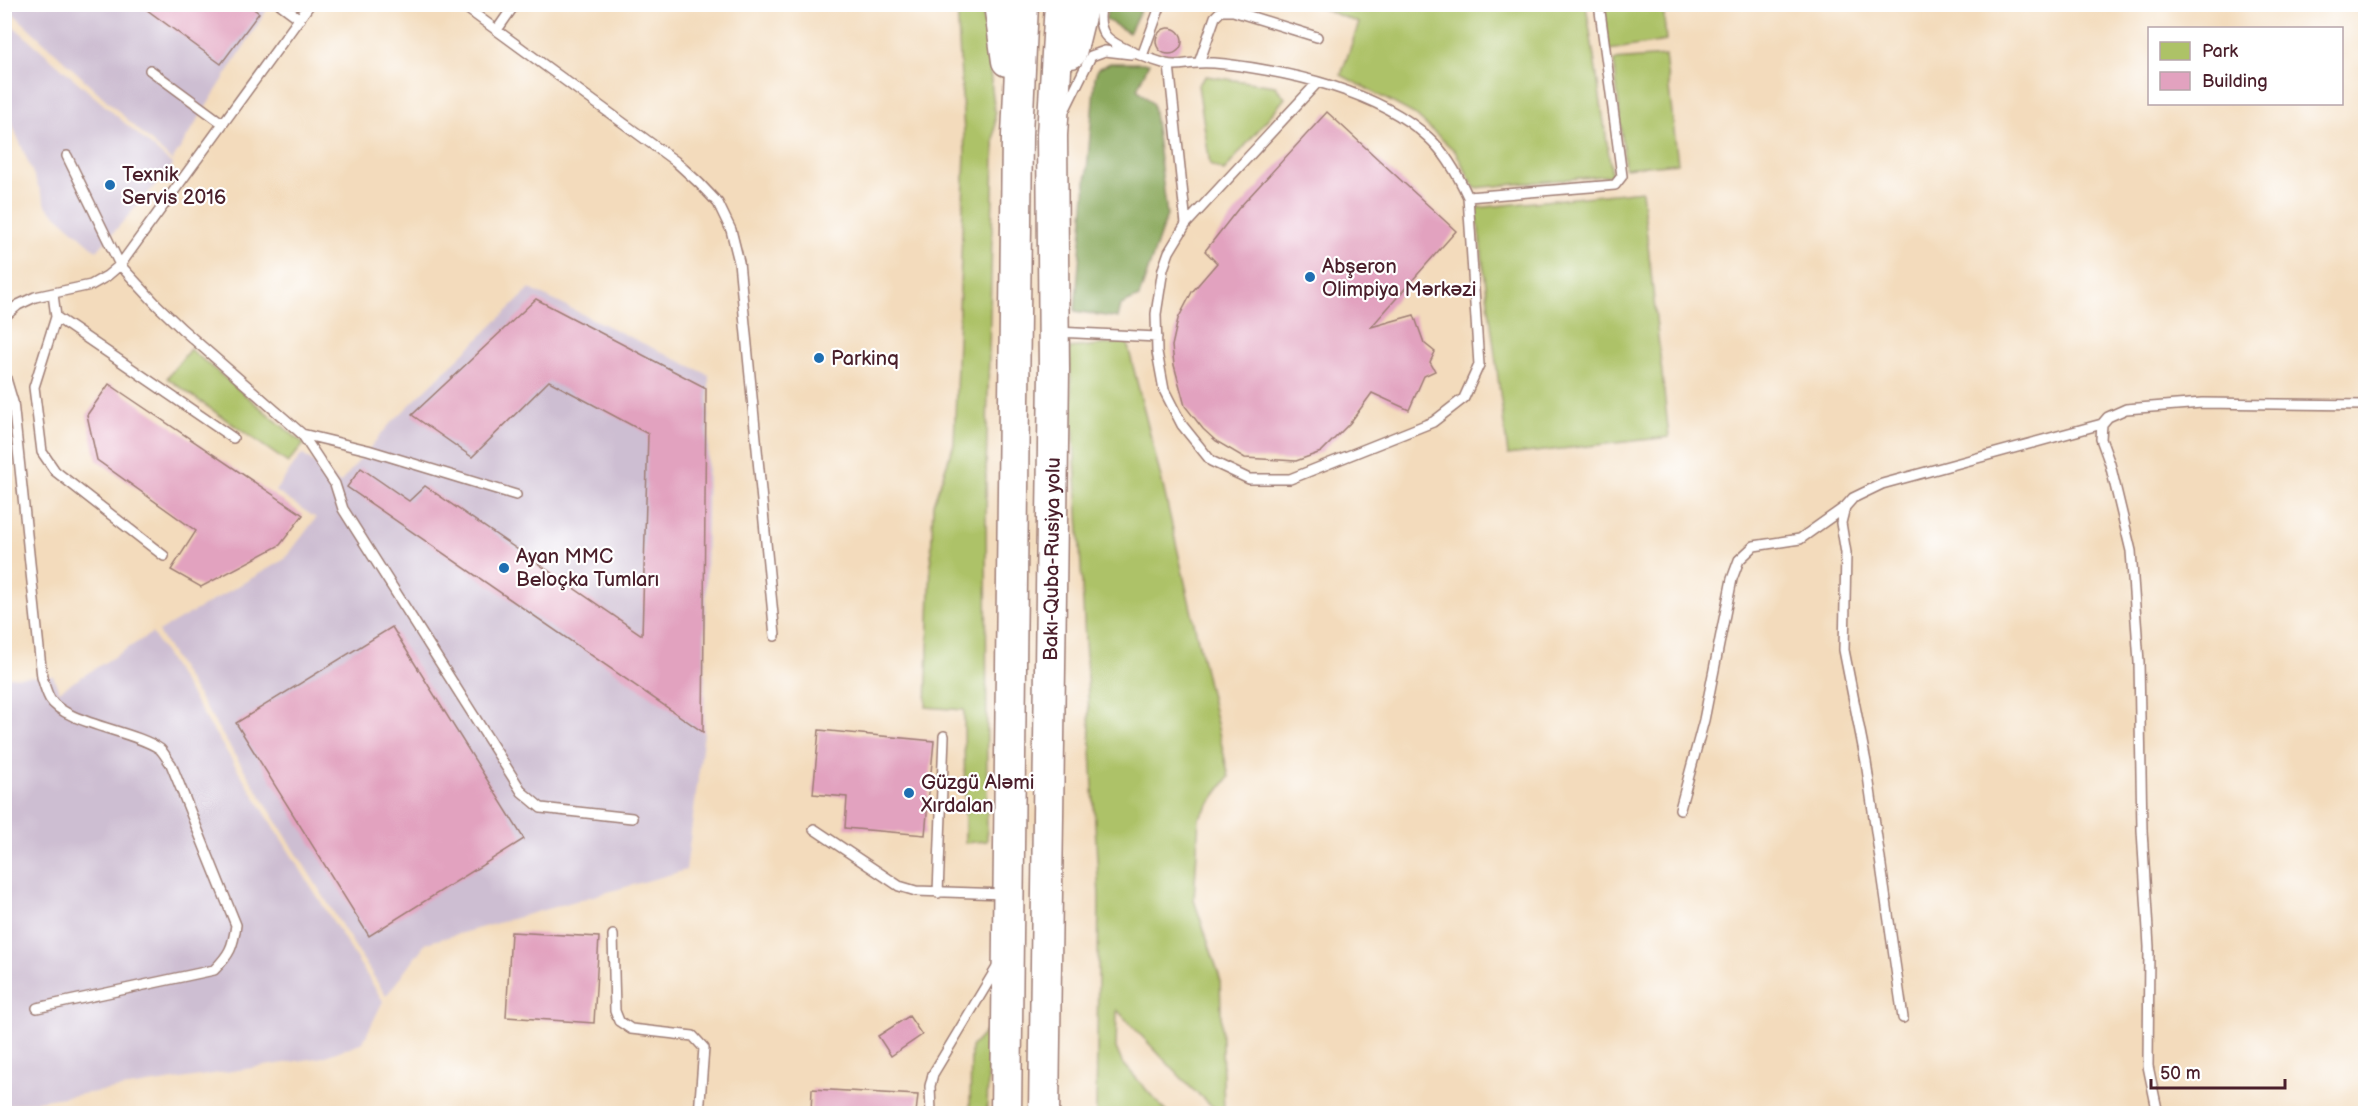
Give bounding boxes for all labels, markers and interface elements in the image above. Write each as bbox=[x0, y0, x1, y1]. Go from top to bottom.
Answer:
legend bbox=[2148, 27, 2343, 105]
text: Park bbox=[2202, 41, 2238, 62]
text: Building bbox=[2202, 71, 2268, 92]
place label: Texnik Servis 2016 bbox=[122, 163, 226, 210]
marker: Texnik Servis 2016 bbox=[103, 178, 117, 192]
place label: Abşeron Olimpiya Mərkəzi bbox=[1322, 255, 1477, 302]
marker: Abşeron Olimpiya Mərkəzi bbox=[1303, 270, 1317, 284]
place label: Parkinq bbox=[831, 347, 899, 371]
marker: Parkinq bbox=[812, 351, 826, 365]
street label: Bakı-Quba-Rusiya yolu bbox=[1039, 457, 1066, 661]
place label: Ayan MMC Beloçka Tumları bbox=[516, 545, 659, 592]
marker: Ayan MMC Beloçka Tumları bbox=[497, 561, 511, 575]
place label: Güzgü Aləmi Xırdalan bbox=[920, 771, 1035, 818]
marker: Güzgü Aləmi Xırdalan bbox=[902, 786, 916, 800]
scale bar bbox=[2151, 1052, 2284, 1090]
text: 50 m bbox=[2160, 1063, 2201, 1084]

